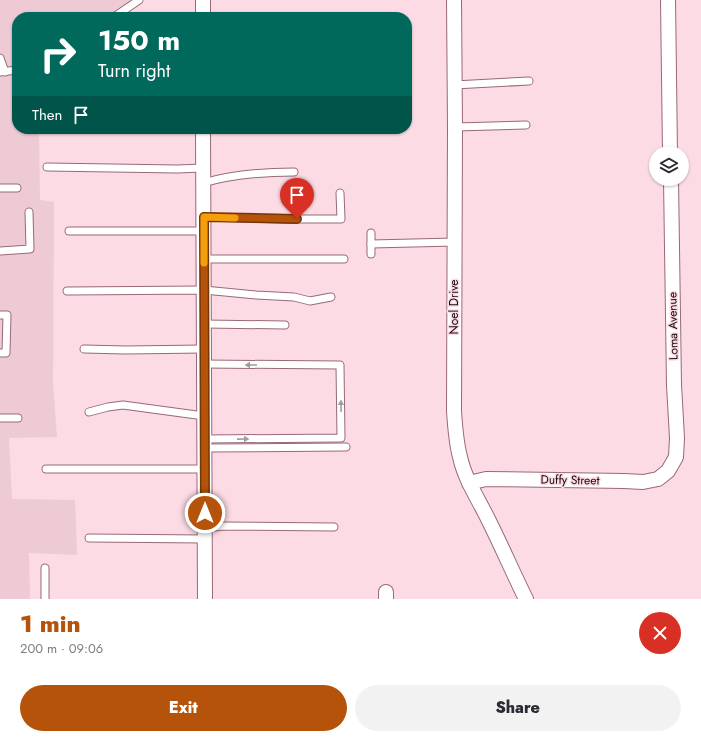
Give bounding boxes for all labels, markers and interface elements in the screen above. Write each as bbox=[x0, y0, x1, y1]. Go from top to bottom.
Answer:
text: 150 m bbox=[98, 20, 180, 61]
icon: right bbox=[32, 28, 84, 80]
text: Turn right bbox=[98, 58, 170, 84]
text: Then bbox=[32, 104, 62, 126]
icon: arrive bbox=[70, 104, 92, 126]
map controls bbox=[649, 146, 689, 186]
button: layers bbox=[649, 146, 689, 186]
pin bbox=[280, 178, 314, 219]
icon: arrive bbox=[286, 184, 308, 206]
street label: Noel Drive bbox=[445, 279, 463, 335]
street label: Loma Avenue bbox=[663, 292, 683, 360]
one-way arrow bbox=[244, 362, 257, 368]
one-way arrow bbox=[338, 399, 344, 412]
one-way arrow bbox=[237, 436, 250, 442]
street label: Duffy Street bbox=[540, 470, 600, 490]
position arrow bbox=[184, 492, 226, 534]
text: 1 min bbox=[20, 606, 81, 641]
button: close bbox=[639, 612, 681, 654]
text: 200 m · 09:06 bbox=[20, 639, 103, 658]
button: Exit bbox=[20, 685, 347, 731]
button: Share bbox=[355, 685, 681, 731]

